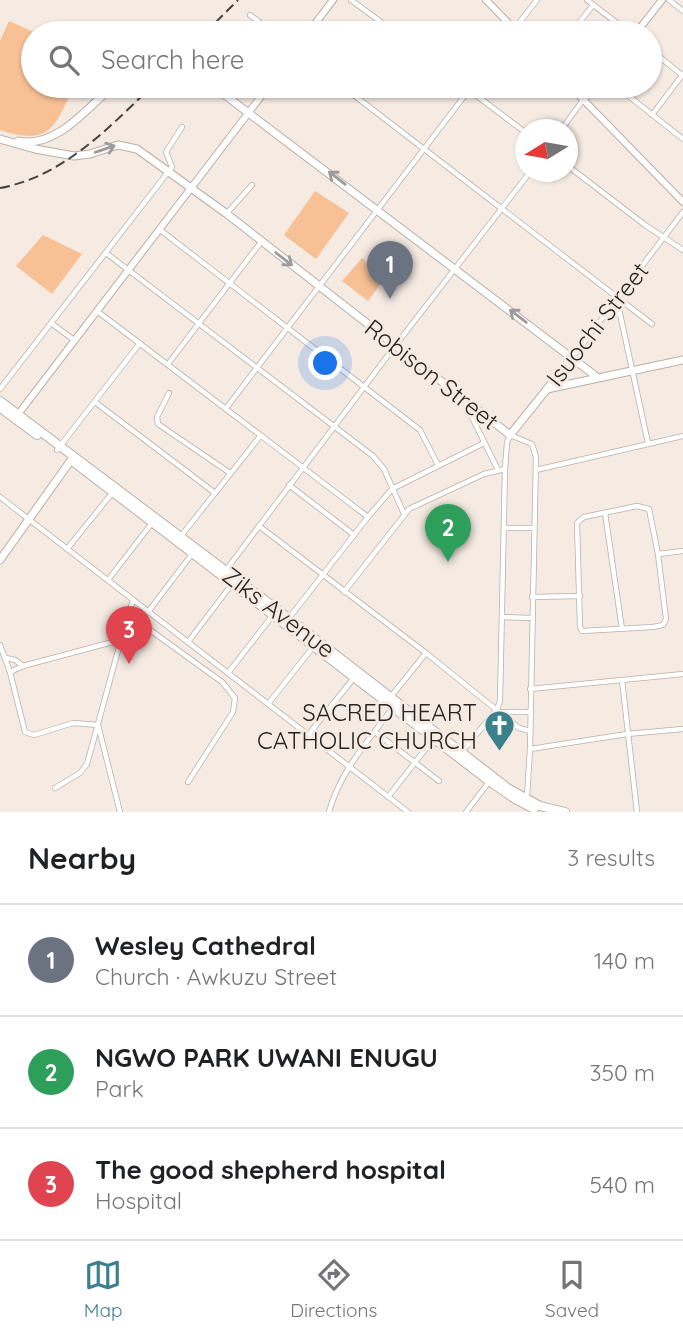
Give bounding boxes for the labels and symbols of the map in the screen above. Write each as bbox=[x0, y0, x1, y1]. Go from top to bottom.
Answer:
north arrow bbox=[515, 119, 578, 182]
one-way arrow bbox=[94, 142, 116, 154]
one-way arrow bbox=[328, 171, 347, 186]
pin: 1 bbox=[367, 241, 413, 299]
one-way arrow bbox=[274, 251, 293, 266]
street label: Isuochi Street bbox=[539, 256, 655, 392]
one-way arrow bbox=[509, 309, 528, 324]
street label: Robison Street bbox=[359, 312, 505, 436]
your location bbox=[308, 346, 342, 380]
pin: 2 bbox=[425, 504, 471, 562]
street label: Ziks Avenue bbox=[217, 560, 341, 664]
pin: 3 bbox=[106, 606, 152, 664]
place label: SACRED HEART CATHOLIC CHURCH bbox=[257, 697, 477, 755]
church icon: SACRED HEART CATHOLIC CHURCH bbox=[483, 709, 517, 753]

